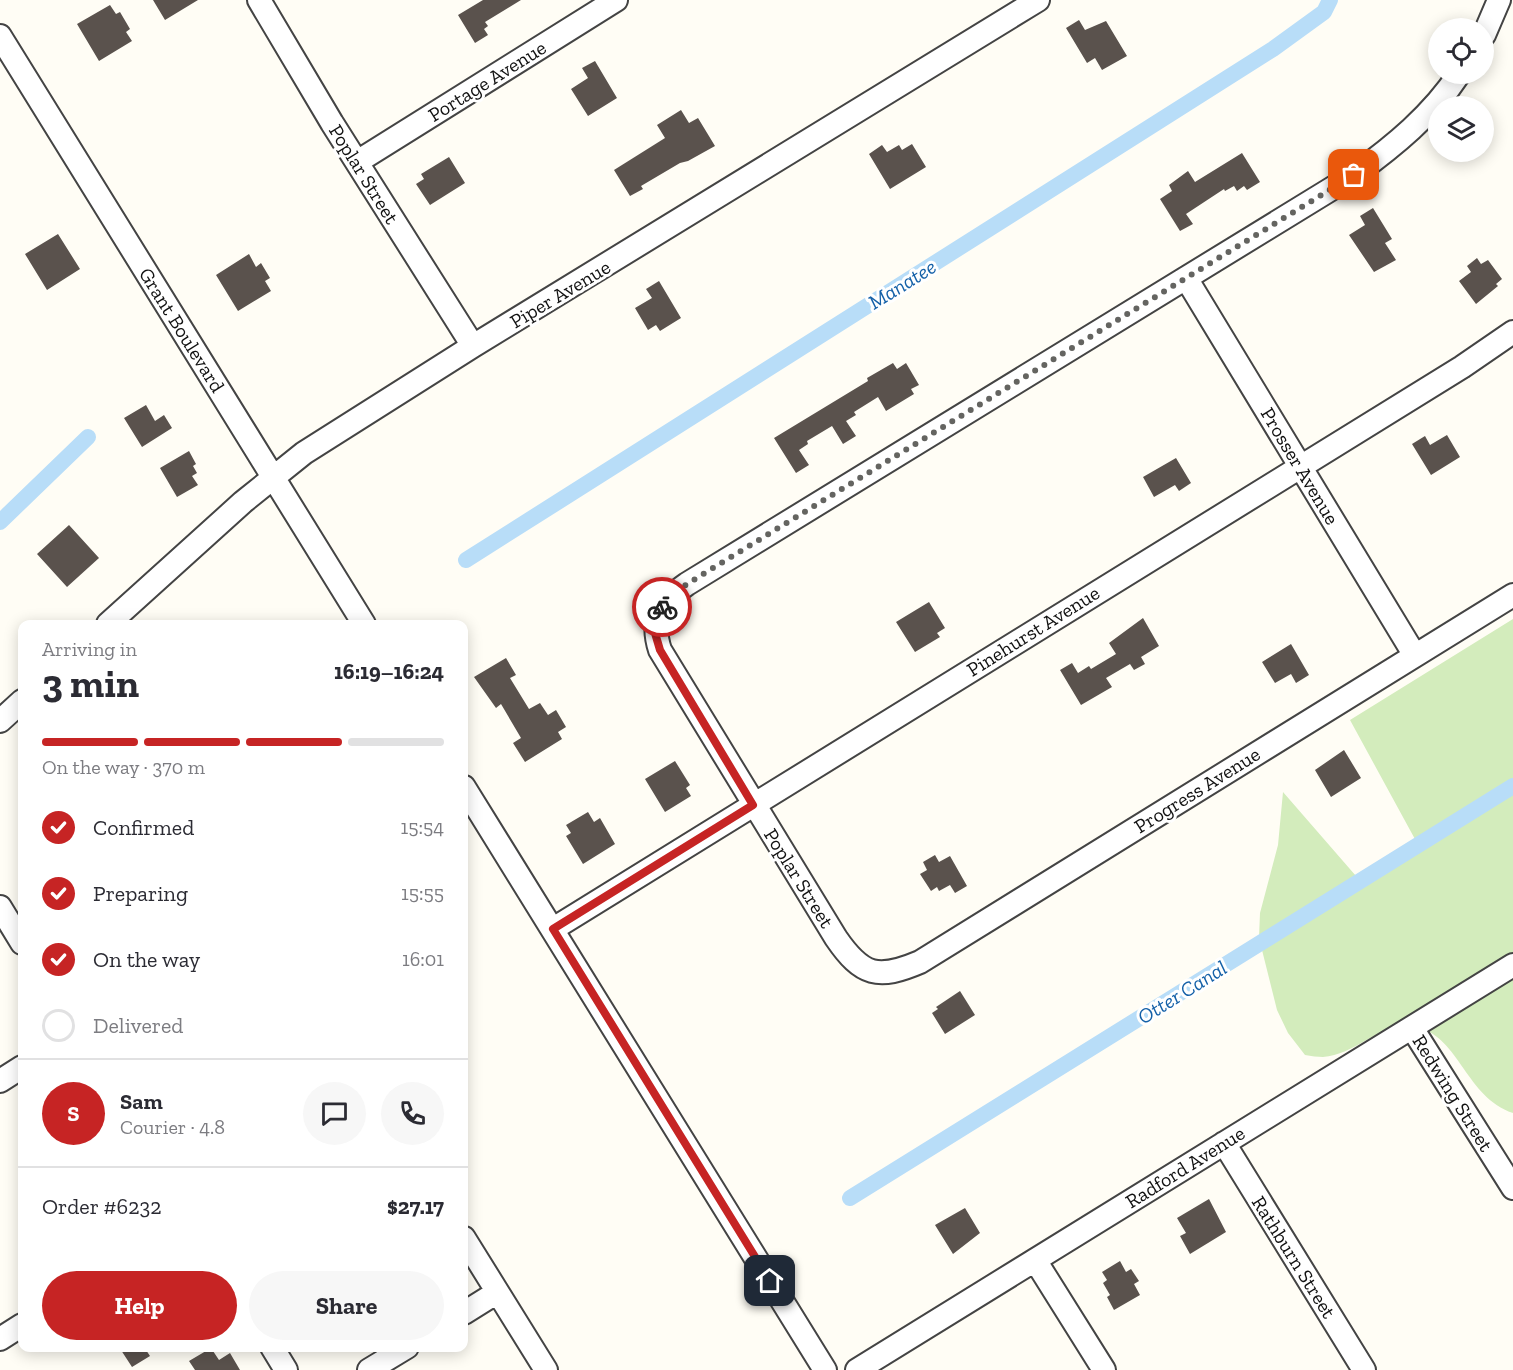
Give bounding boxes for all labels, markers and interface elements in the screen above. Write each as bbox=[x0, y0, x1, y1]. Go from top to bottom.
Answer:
map controls bbox=[1428, 18, 1494, 162]
button: locate bbox=[1428, 18, 1494, 84]
street label: Portage Avenue bbox=[424, 35, 550, 127]
button: layers bbox=[1428, 96, 1494, 162]
street label: Poplar Street bbox=[324, 120, 404, 229]
pin bbox=[1328, 149, 1379, 200]
icon: bag bbox=[1337, 158, 1370, 191]
water label: Manatee bbox=[863, 253, 941, 315]
street label: Piper Avenue bbox=[505, 255, 615, 333]
street label: Grant Boulevard bbox=[134, 263, 230, 397]
street label: Prosser Avenue bbox=[1256, 403, 1344, 529]
courier bbox=[632, 577, 692, 637]
street label: Pinehurst Avenue bbox=[962, 580, 1104, 682]
icon: bike bbox=[646, 591, 679, 624]
text: Arriving in bbox=[42, 637, 137, 661]
text: 16:19–16:24 bbox=[334, 658, 444, 685]
text: 3 min bbox=[42, 660, 139, 707]
street label: Progress Avenue bbox=[1130, 742, 1264, 838]
text: On the way · 370 m bbox=[42, 755, 205, 779]
icon: check bbox=[42, 811, 75, 844]
text: Confirmed bbox=[93, 814, 194, 841]
text: 15:54 bbox=[401, 815, 444, 839]
street label: Poplar Street bbox=[759, 824, 839, 933]
icon: check bbox=[42, 877, 75, 910]
text: Preparing bbox=[93, 880, 188, 907]
text: 15:55 bbox=[401, 881, 444, 905]
icon: check bbox=[42, 943, 75, 976]
text: On the way bbox=[93, 946, 200, 973]
text: 16:01 bbox=[402, 947, 444, 971]
water label: Otter Canal bbox=[1133, 955, 1231, 1029]
text: Delivered bbox=[93, 1012, 183, 1039]
street label: Redwing Street bbox=[1408, 1030, 1499, 1156]
button: chat bbox=[303, 1082, 366, 1145]
button: phone bbox=[381, 1082, 444, 1145]
text: Sam bbox=[120, 1088, 163, 1115]
text: S bbox=[67, 1100, 80, 1127]
text: Courier · 4.8 bbox=[120, 1115, 225, 1139]
street label: Radford Avenue bbox=[1121, 1121, 1249, 1213]
street label: Rathburn Street bbox=[1247, 1191, 1341, 1323]
text: Order #6232 bbox=[42, 1193, 162, 1220]
text: $27.17 bbox=[387, 1193, 444, 1220]
pin bbox=[744, 1255, 795, 1306]
icon: home bbox=[753, 1264, 786, 1297]
button: Help bbox=[42, 1271, 237, 1340]
button: Share bbox=[249, 1271, 444, 1340]

